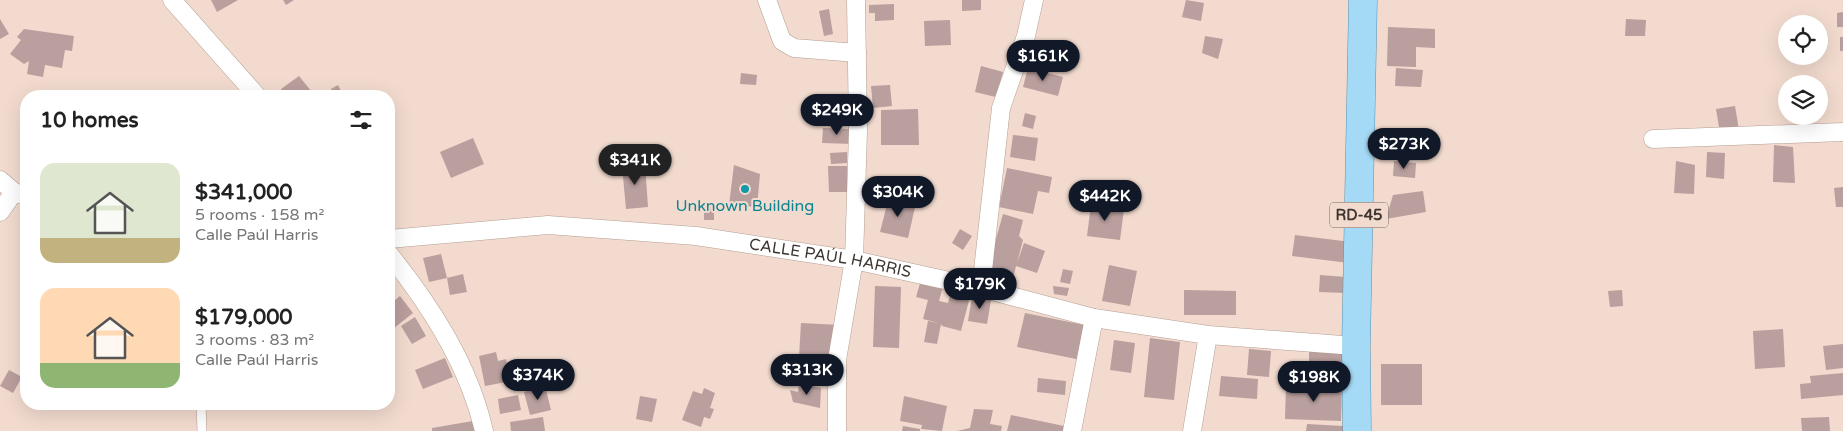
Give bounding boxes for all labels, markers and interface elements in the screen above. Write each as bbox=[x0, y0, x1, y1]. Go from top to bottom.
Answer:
map controls bbox=[1778, 15, 1828, 125]
button: locate bbox=[1778, 15, 1828, 65]
pin: $161K bbox=[1008, 39, 1078, 82]
text: $161K bbox=[1018, 46, 1068, 66]
button: layers bbox=[1778, 75, 1828, 125]
pin: $249K bbox=[802, 94, 872, 136]
text: $249K bbox=[812, 100, 862, 120]
icon: filters bbox=[347, 106, 375, 134]
text: 10 homes bbox=[40, 108, 139, 133]
pin: $273K bbox=[1369, 128, 1439, 170]
text: $273K bbox=[1379, 134, 1429, 154]
pin: $341K bbox=[600, 144, 670, 186]
text: $341K bbox=[610, 150, 660, 170]
pin: $304K bbox=[863, 176, 933, 218]
text: $341,000 bbox=[195, 180, 293, 205]
pin: $442K bbox=[1070, 180, 1140, 222]
text: $304K bbox=[873, 182, 923, 202]
icon: home bbox=[80, 183, 140, 243]
marker: Unknown Building bbox=[739, 183, 751, 195]
text: $442K bbox=[1080, 186, 1130, 206]
place label: Unknown Building bbox=[676, 196, 814, 216]
road number: RD-45 bbox=[1330, 202, 1388, 228]
text: 5 rooms · 158 m² bbox=[195, 205, 324, 225]
text: Calle Paúl Harris bbox=[195, 225, 318, 245]
street label: CALLE PAÚL HARRIS bbox=[748, 234, 913, 282]
pin: $179K bbox=[945, 268, 1015, 310]
text: $179K bbox=[955, 274, 1005, 294]
text: $179,000 bbox=[195, 305, 293, 330]
icon: home bbox=[80, 308, 140, 368]
text: 3 rooms · 83 m² bbox=[195, 330, 314, 350]
text: Calle Paúl Harris bbox=[195, 350, 318, 370]
pin: $313K bbox=[772, 354, 842, 396]
pin: $374K bbox=[503, 358, 573, 401]
text: $313K bbox=[782, 360, 832, 380]
pin: $198K bbox=[1279, 360, 1349, 403]
text: $374K bbox=[513, 365, 563, 385]
text: $198K bbox=[1289, 367, 1339, 387]

